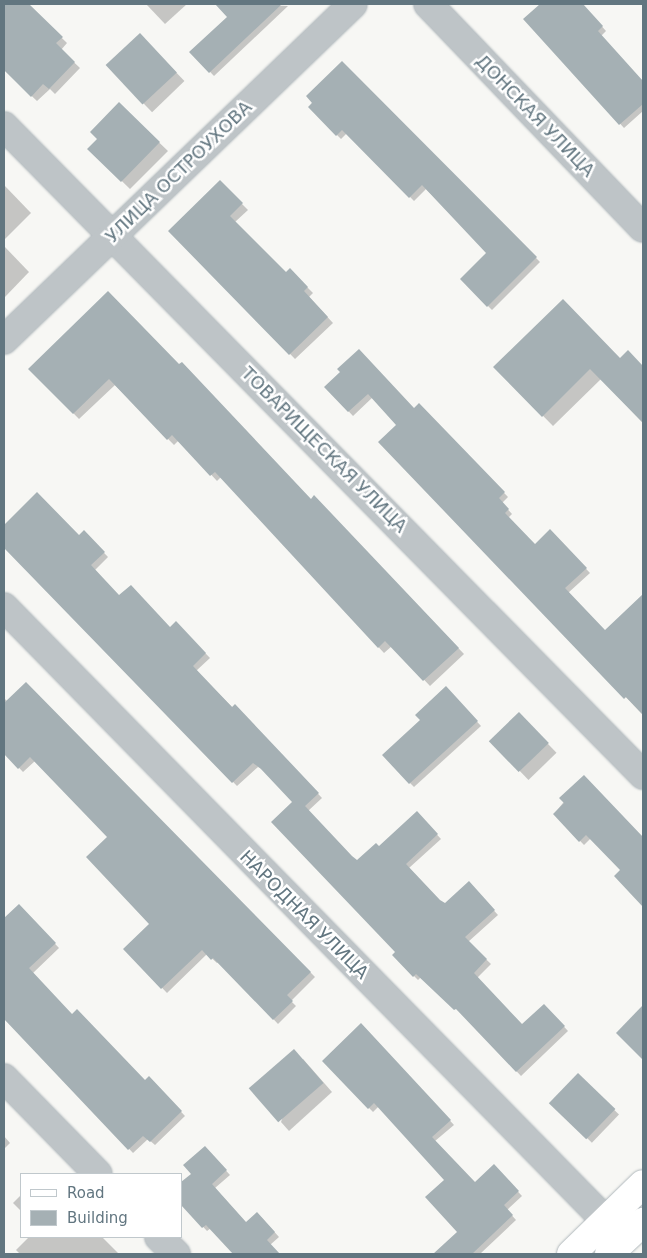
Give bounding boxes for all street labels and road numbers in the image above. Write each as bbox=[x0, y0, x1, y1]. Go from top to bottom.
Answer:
street label: ДОНСКАЯ УЛИЦА bbox=[471, 50, 599, 182]
street label: УЛИЦА ОСТРОУХОВА bbox=[101, 97, 257, 247]
street label: ТОВАРИЩЕСКАЯ УЛИЦА bbox=[237, 363, 411, 537]
street label: НАРОДНАЯ УЛИЦА bbox=[235, 846, 373, 984]

